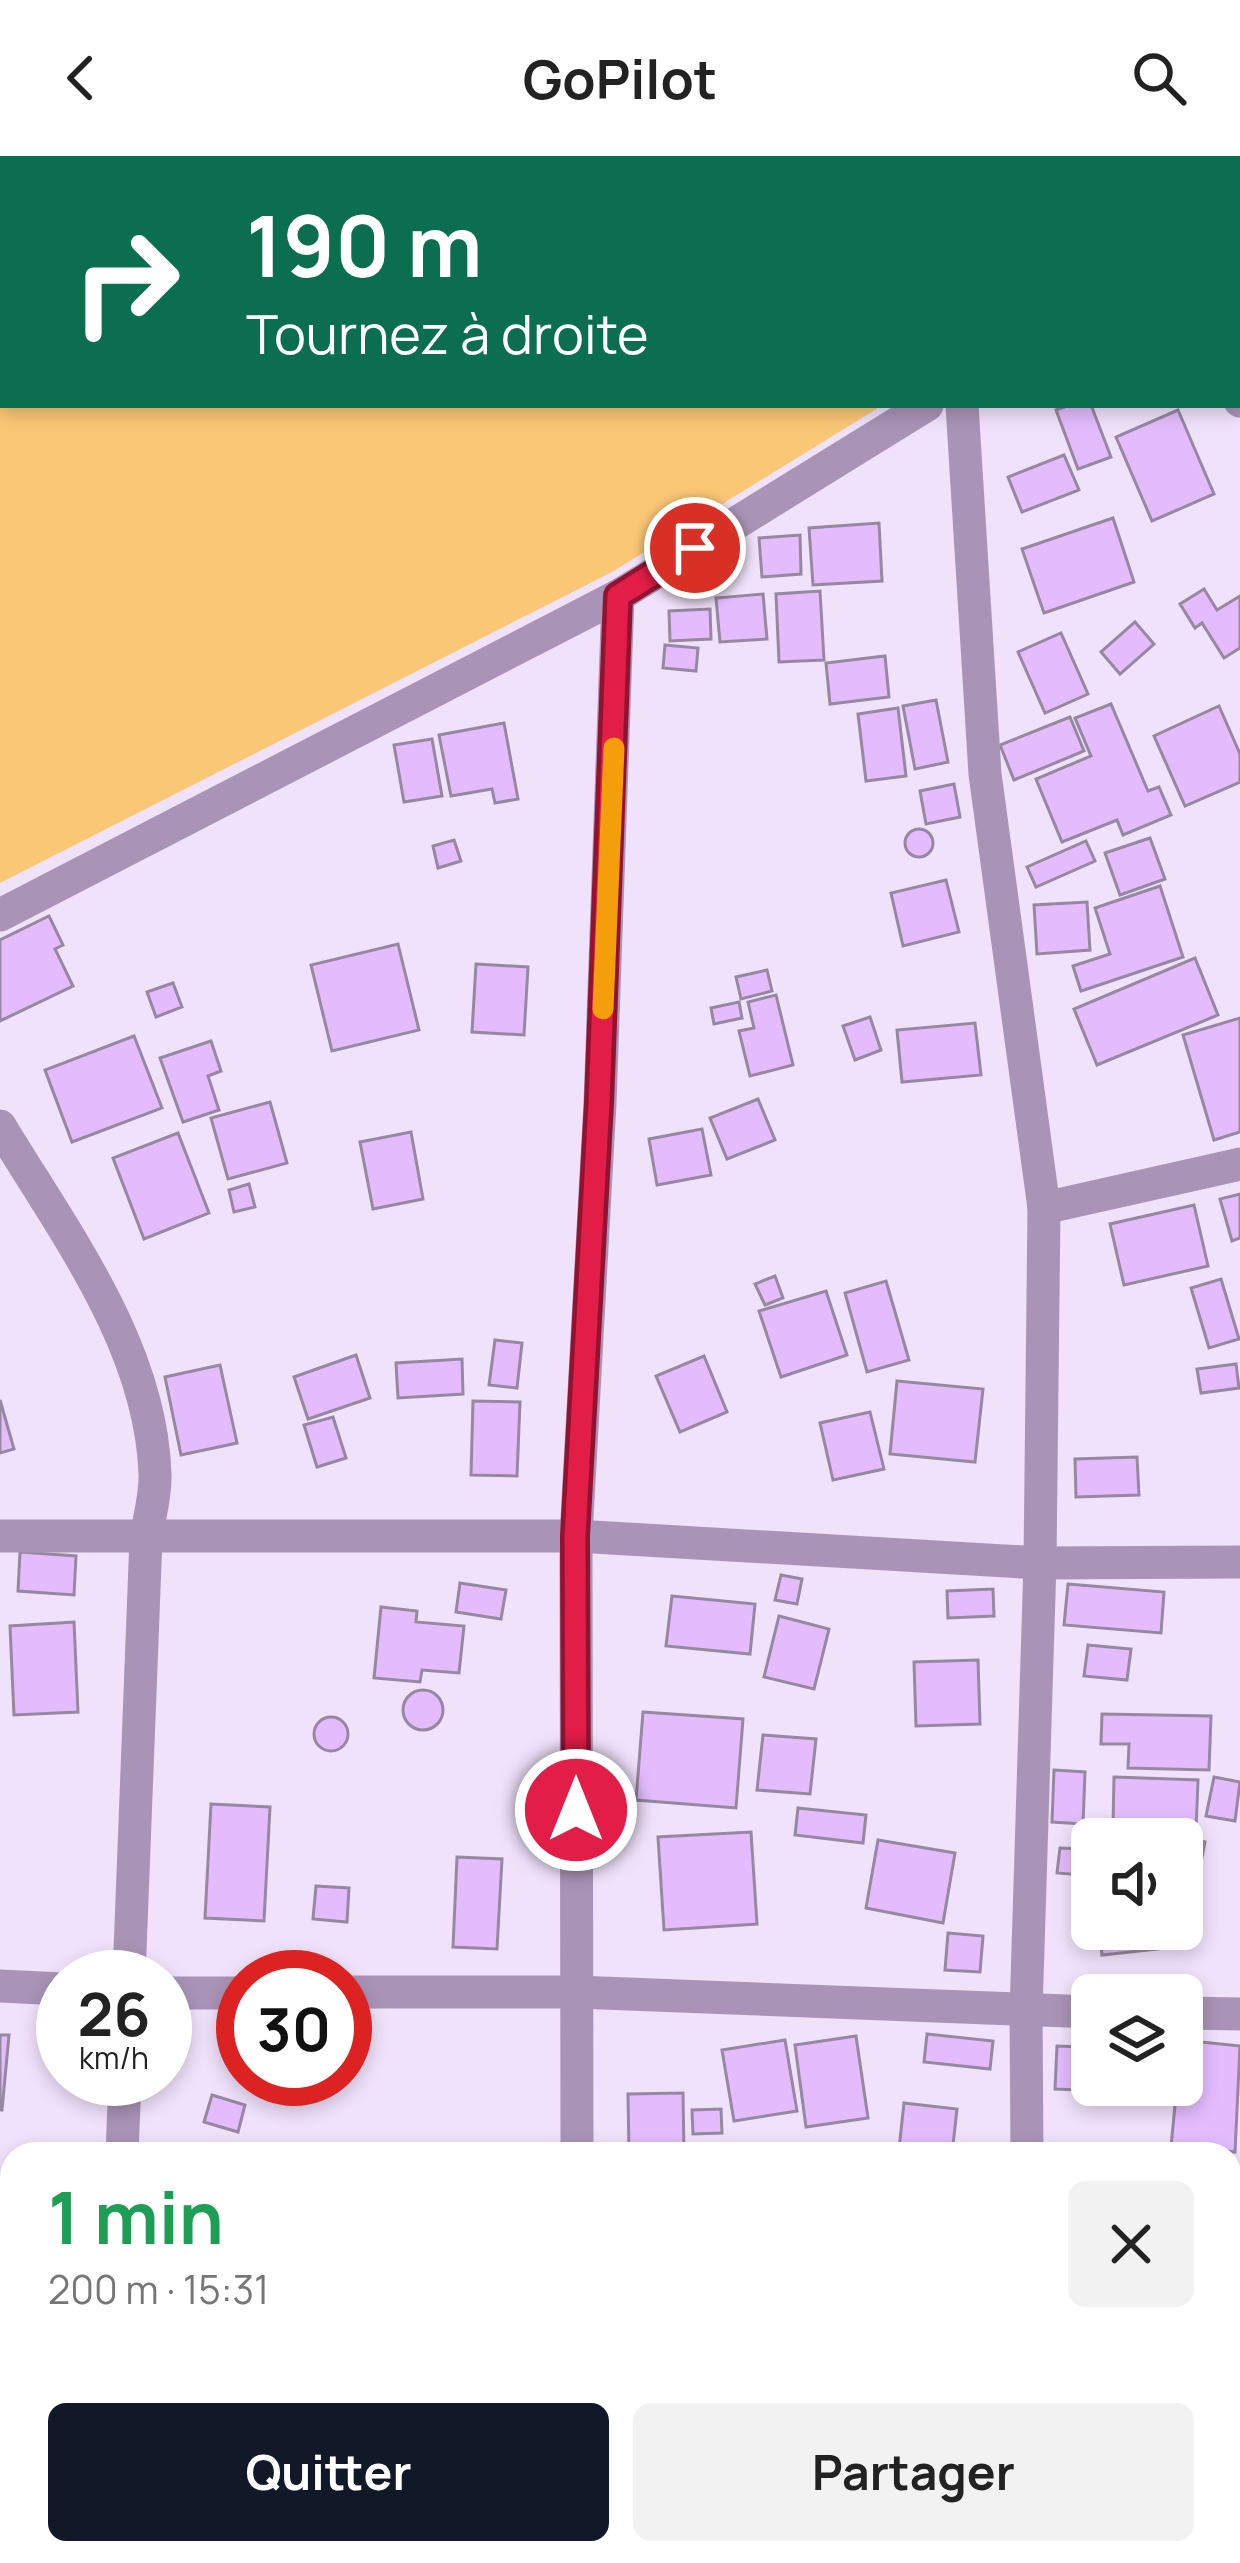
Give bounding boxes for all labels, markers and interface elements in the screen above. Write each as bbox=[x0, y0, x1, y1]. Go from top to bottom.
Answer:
text: GoPilot bbox=[523, 41, 717, 115]
icon: back bbox=[48, 45, 114, 111]
icon: search bbox=[1126, 45, 1192, 111]
text: 190 m bbox=[246, 187, 483, 302]
icon: right bbox=[48, 204, 204, 360]
text: Tournez à droite bbox=[246, 296, 649, 370]
pin bbox=[644, 497, 746, 599]
icon: arrive bbox=[662, 515, 728, 581]
position arrow bbox=[513, 1747, 639, 1873]
map controls bbox=[1071, 1818, 1203, 2106]
button: sound bbox=[1071, 1818, 1203, 1950]
speed limit sign: 30 bbox=[216, 1950, 372, 2106]
text: 26 bbox=[77, 1972, 151, 2054]
button: layers bbox=[1071, 1974, 1203, 2106]
text: km/h bbox=[79, 2037, 149, 2078]
text: 1 min bbox=[48, 2167, 224, 2266]
button: close bbox=[1068, 2181, 1194, 2307]
text: 200 m · 15:31 bbox=[48, 2262, 269, 2316]
button: Quitter bbox=[48, 2403, 609, 2541]
button: Partager bbox=[633, 2403, 1194, 2541]

